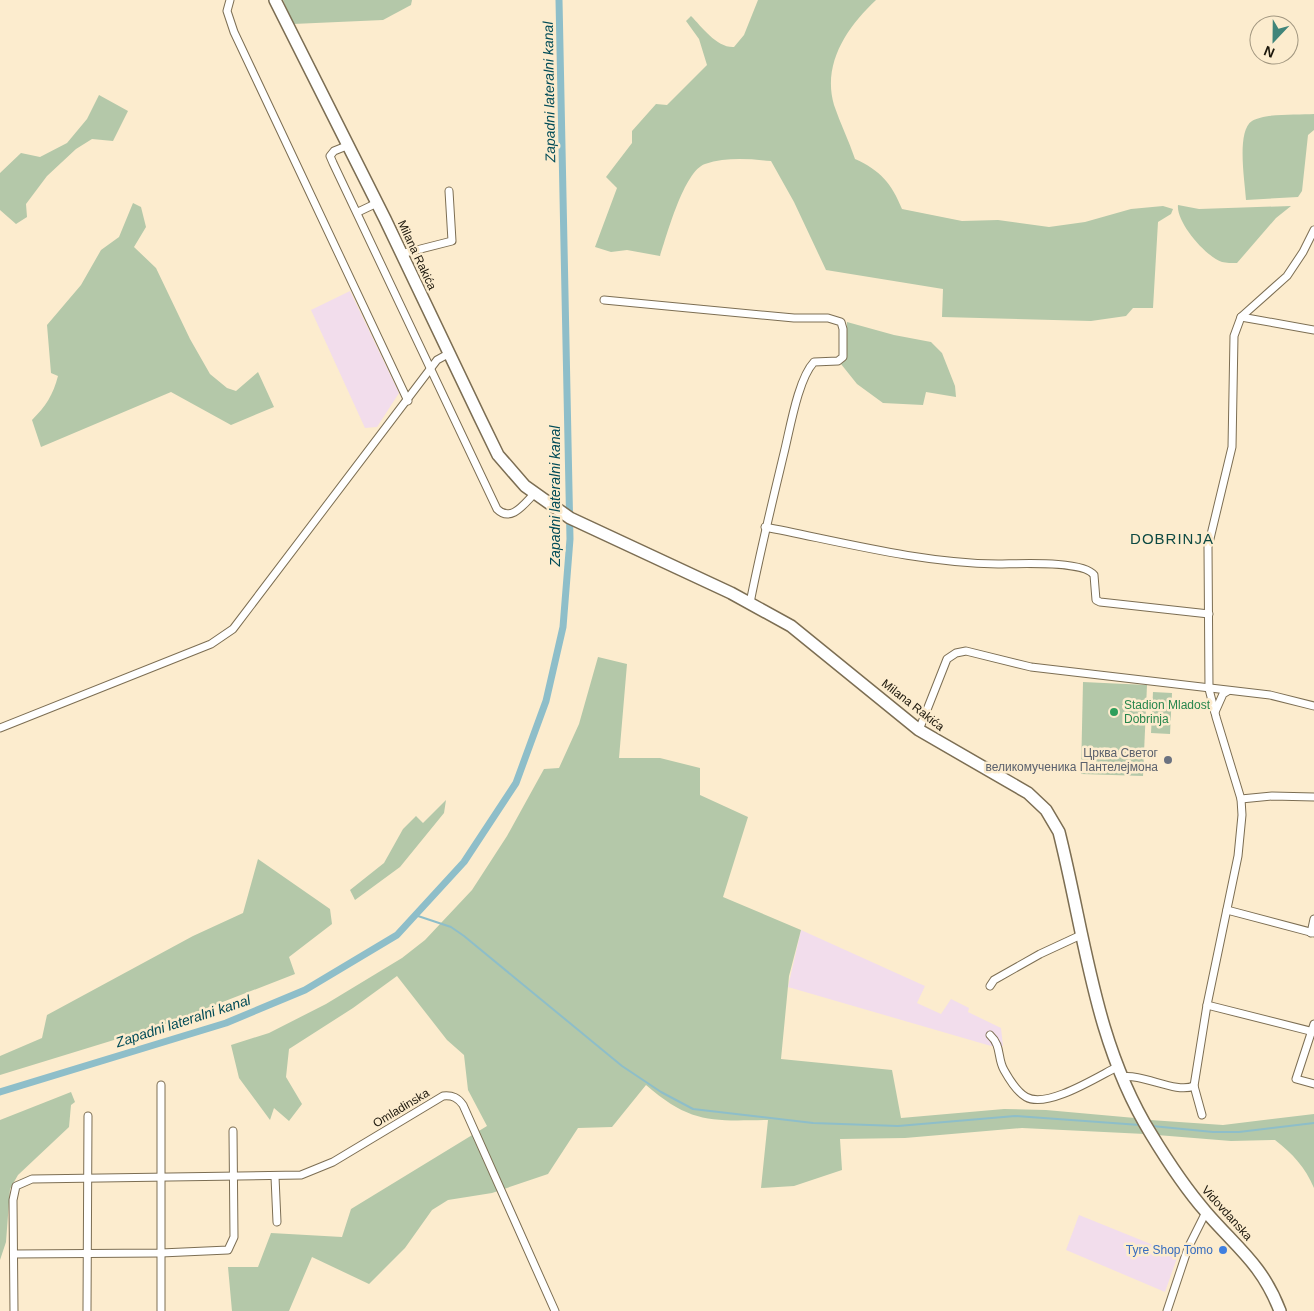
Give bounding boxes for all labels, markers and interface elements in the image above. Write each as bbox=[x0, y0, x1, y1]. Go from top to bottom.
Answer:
north arrow bbox=[1249, 15, 1299, 65]
water label: Zapadni lateralni kanal bbox=[540, 21, 558, 164]
text: N bbox=[1261, 43, 1277, 61]
street label: Milana Rakića bbox=[395, 218, 439, 292]
water label: Zapadni lateralni kanal bbox=[547, 425, 563, 567]
district label: DOBRINJA bbox=[1130, 530, 1214, 547]
street label: Milana Rakića bbox=[879, 676, 947, 734]
place label: Stadion Mladost Dobrinja bbox=[1124, 698, 1211, 726]
marker: Stadion Mladost Dobrinja bbox=[1108, 706, 1120, 718]
place label: Црква Светог великомученика Пантелејмона bbox=[985, 746, 1159, 774]
marker: Црква Светог великомученика Пантелејмона bbox=[1162, 754, 1174, 766]
water label: Zapadni lateralni kanal bbox=[113, 991, 253, 1051]
street label: Omladinska bbox=[370, 1086, 432, 1130]
street label: Vidovdanska bbox=[1199, 1183, 1255, 1243]
place label: Tyre Shop Tomo bbox=[1126, 1243, 1213, 1257]
marker: Tyre Shop Tomo bbox=[1217, 1244, 1229, 1256]

